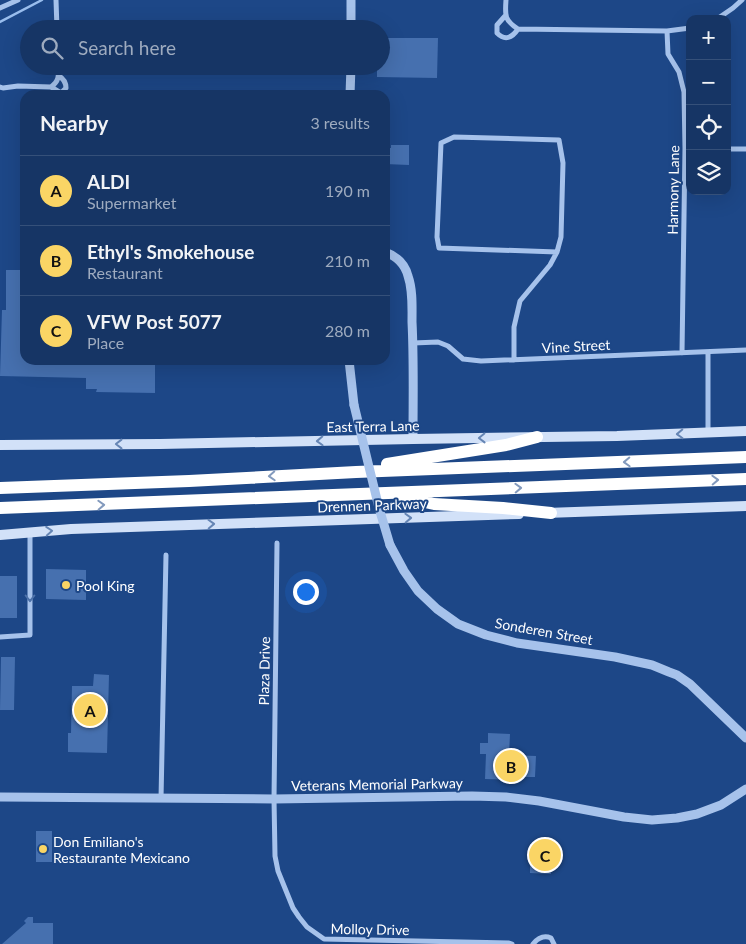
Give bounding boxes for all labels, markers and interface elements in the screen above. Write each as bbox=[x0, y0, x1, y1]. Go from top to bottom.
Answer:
map controls bbox=[686, 15, 731, 195]
button: + bbox=[686, 15, 731, 60]
search box bbox=[20, 20, 390, 75]
icon: search bbox=[38, 34, 66, 62]
text: Search here bbox=[78, 36, 176, 59]
button: − bbox=[686, 60, 731, 105]
button: locate bbox=[686, 105, 731, 150]
text: Nearby bbox=[40, 110, 108, 135]
text: 3 results bbox=[310, 113, 370, 132]
street label: Harmony Lane bbox=[664, 145, 682, 235]
button: layers bbox=[686, 150, 731, 195]
text: ALDI bbox=[87, 170, 130, 193]
text: A bbox=[50, 181, 62, 200]
text: 190 m bbox=[325, 181, 370, 200]
text: Supermarket bbox=[87, 193, 176, 212]
text: Ethyl's Smokehouse bbox=[87, 240, 254, 263]
text: B bbox=[51, 251, 61, 270]
text: 210 m bbox=[325, 251, 370, 270]
text: Restaurant bbox=[87, 263, 163, 282]
text: VFW Post 5077 bbox=[87, 310, 222, 333]
text: C bbox=[51, 321, 61, 340]
text: 280 m bbox=[325, 321, 370, 340]
text: Place bbox=[87, 333, 124, 352]
street label: Vine Street bbox=[541, 336, 611, 356]
street label: East Terra Lane bbox=[326, 417, 420, 435]
one-way arrow bbox=[676, 428, 684, 439]
one-way arrow bbox=[478, 433, 486, 443]
one-way arrow bbox=[316, 436, 324, 446]
one-way arrow bbox=[115, 439, 122, 449]
one-way arrow bbox=[623, 456, 631, 467]
one-way arrow bbox=[268, 471, 276, 482]
one-way arrow bbox=[712, 475, 719, 485]
one-way arrow bbox=[514, 483, 522, 493]
street label: Drennen Parkway bbox=[317, 495, 428, 515]
one-way arrow bbox=[97, 499, 105, 510]
one-way arrow bbox=[405, 512, 413, 523]
one-way arrow bbox=[207, 519, 215, 530]
one-way arrow bbox=[45, 525, 53, 536]
place label: Pool King bbox=[76, 577, 135, 594]
marker: Pool King bbox=[60, 579, 72, 591]
your location bbox=[293, 579, 319, 605]
one-way arrow bbox=[25, 595, 35, 603]
street label: Sonderen Street bbox=[494, 614, 594, 648]
street label: Plaza Drive bbox=[255, 636, 273, 706]
pin: A bbox=[74, 691, 106, 729]
pin: B bbox=[495, 747, 527, 785]
street label: Veterans Memorial Parkway bbox=[291, 774, 464, 794]
place label: Don Emiliano's Restaurante Mexicano bbox=[53, 833, 190, 866]
pin: C bbox=[529, 836, 561, 874]
marker: Don Emiliano's Restaurante Mexicano bbox=[37, 843, 49, 855]
street label: Molloy Drive bbox=[330, 920, 410, 938]

